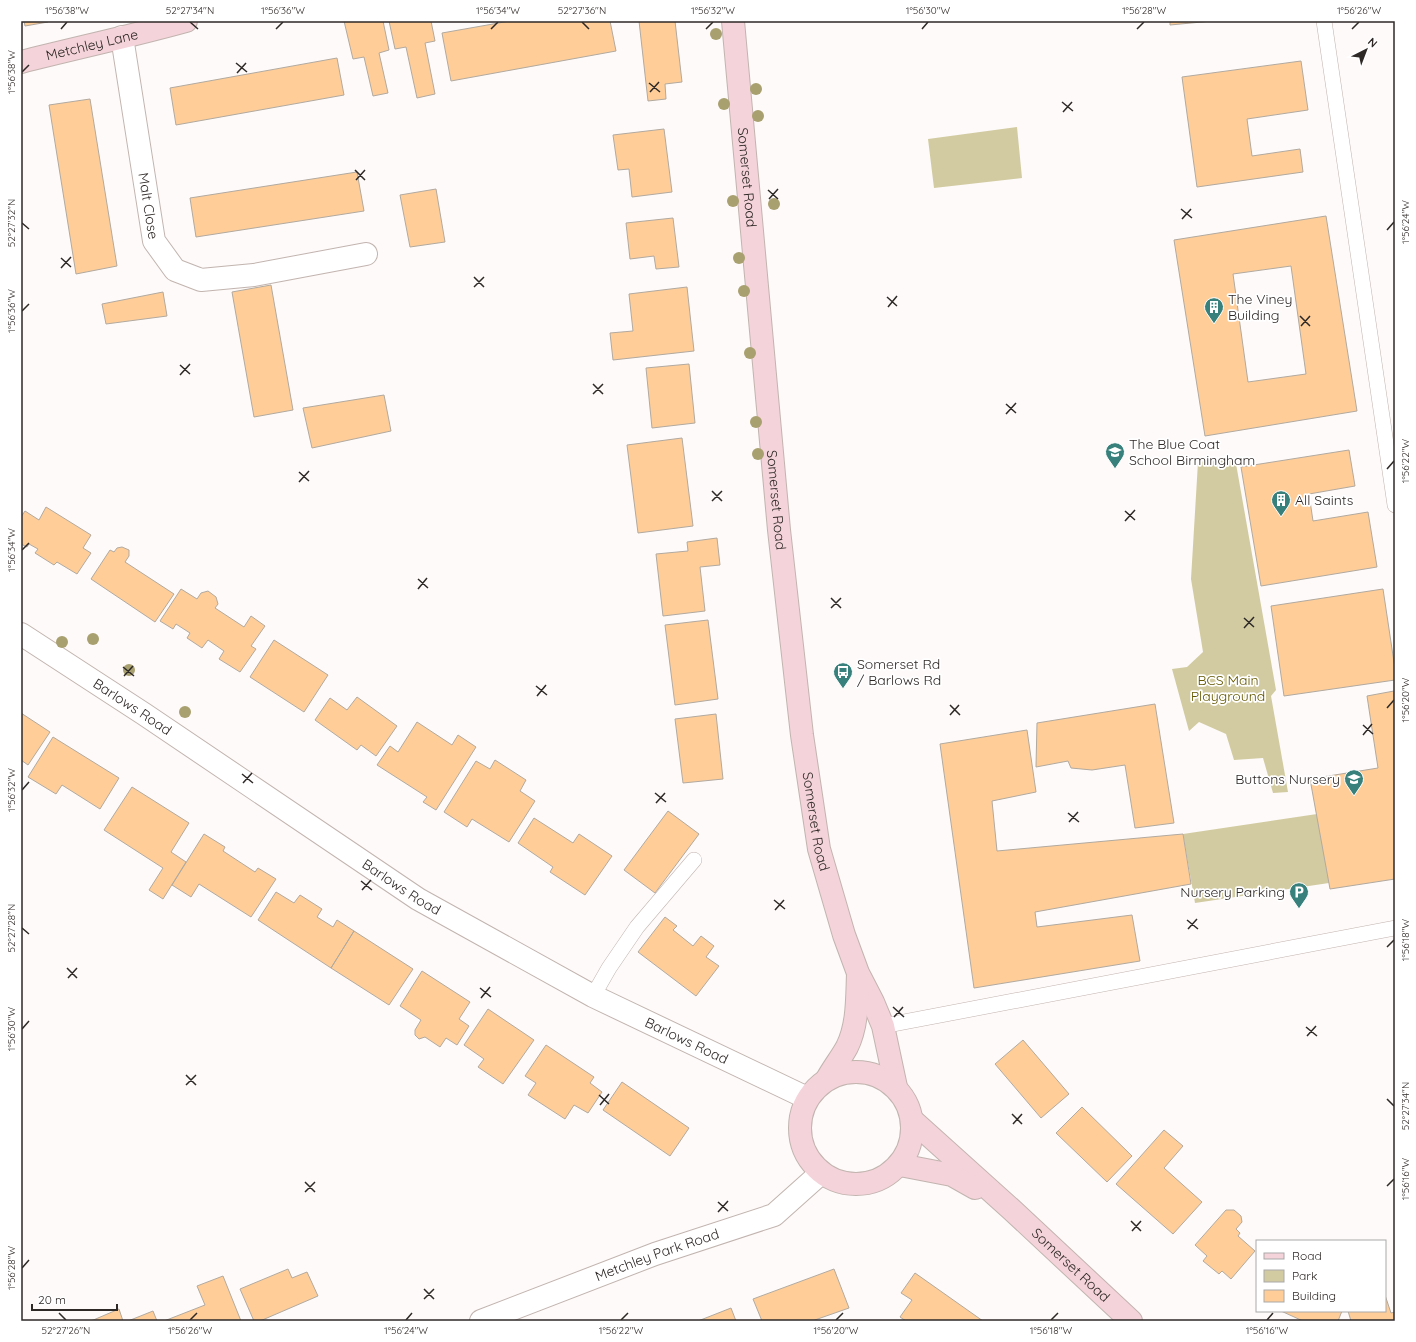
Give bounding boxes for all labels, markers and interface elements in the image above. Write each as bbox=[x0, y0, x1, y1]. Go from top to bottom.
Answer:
text: 1°56'38"W bbox=[45, 4, 89, 17]
text: 52°27'34"N bbox=[166, 4, 214, 17]
text: 1°56'36"W bbox=[261, 4, 305, 17]
text: 1°56'34"W bbox=[476, 4, 520, 17]
text: 52°27'36"N bbox=[558, 4, 606, 17]
text: 1°56'32"W bbox=[691, 4, 735, 17]
text: 1°56'30"W bbox=[906, 4, 951, 17]
text: 1°56'28"W bbox=[1122, 4, 1166, 17]
text: 1°56'26"W bbox=[1337, 4, 1381, 17]
street label: Metchley Lane bbox=[44, 25, 140, 64]
north arrow bbox=[1346, 30, 1386, 70]
text: N bbox=[1365, 35, 1380, 50]
text: 1°56'38"W bbox=[5, 50, 18, 94]
street label: Somerset Road bbox=[734, 127, 761, 228]
street label: Malt Close bbox=[134, 171, 163, 241]
text: 52°27'32"N bbox=[5, 199, 18, 247]
text: 1°56'24"W bbox=[1399, 200, 1412, 244]
text: 1°56'36"W bbox=[5, 289, 18, 333]
place label: The Viney Building bbox=[1228, 290, 1292, 324]
building icon: The Viney Building bbox=[1203, 296, 1225, 324]
place label: The Blue Coat School Birmingham bbox=[1129, 435, 1255, 469]
text: 1°56'22"W bbox=[1399, 438, 1412, 483]
school or university icon: The Blue Coat School Birmingham bbox=[1104, 441, 1126, 469]
street label: Somerset Road bbox=[763, 449, 790, 551]
building icon: All Saints bbox=[1270, 489, 1292, 517]
place label: All Saints bbox=[1295, 491, 1353, 509]
text: 1°56'34"W bbox=[5, 528, 18, 572]
place label: Somerset Rd / Barlows Rd bbox=[857, 655, 941, 689]
bus stop icon: Somerset Rd / Barlows Rd bbox=[832, 661, 854, 689]
park label: BCS Main Playground bbox=[1191, 671, 1265, 705]
street label: Barlows Road bbox=[90, 674, 175, 739]
text: 1°56'20"W bbox=[1399, 677, 1412, 722]
text: 1°56'32"W bbox=[5, 768, 18, 812]
school or university icon: Buttons Nursery bbox=[1343, 768, 1365, 796]
place label: Buttons Nursery bbox=[1235, 770, 1340, 788]
street label: Somerset Road bbox=[799, 771, 834, 873]
street label: Barlows Road bbox=[359, 855, 444, 919]
parking icon: Nursery Parking bbox=[1288, 881, 1310, 909]
place label: Nursery Parking bbox=[1180, 883, 1285, 901]
text: 52°27'28"N bbox=[5, 904, 18, 952]
text: 1°56'18"W bbox=[1399, 918, 1412, 961]
text: 1°56'30"W bbox=[5, 1006, 18, 1051]
street label: Barlows Road bbox=[642, 1013, 731, 1068]
text: 52°27'34"N bbox=[1399, 1082, 1412, 1130]
text: 1°56'16"W bbox=[1399, 1157, 1412, 1200]
street label: Somerset Road bbox=[1028, 1224, 1114, 1306]
street label: Metchley Park Road bbox=[592, 1225, 721, 1285]
legend bbox=[1256, 1240, 1386, 1312]
text: 1°56'28"W bbox=[5, 1246, 18, 1290]
text: Road bbox=[1292, 1248, 1322, 1263]
text: Park bbox=[1292, 1268, 1317, 1283]
scale bar bbox=[32, 1286, 117, 1312]
text: Building bbox=[1292, 1288, 1336, 1303]
text: 20 m bbox=[38, 1292, 66, 1307]
text: 52°27'26"N bbox=[42, 1324, 90, 1337]
text: 1°56'26"W bbox=[168, 1324, 212, 1337]
text: 1°56'24"W bbox=[384, 1324, 428, 1337]
text: 1°56'22"W bbox=[599, 1324, 644, 1337]
text: 1°56'20"W bbox=[814, 1324, 859, 1337]
text: 1°56'18"W bbox=[1030, 1324, 1073, 1337]
text: 1°56'16"W bbox=[1246, 1324, 1289, 1337]

